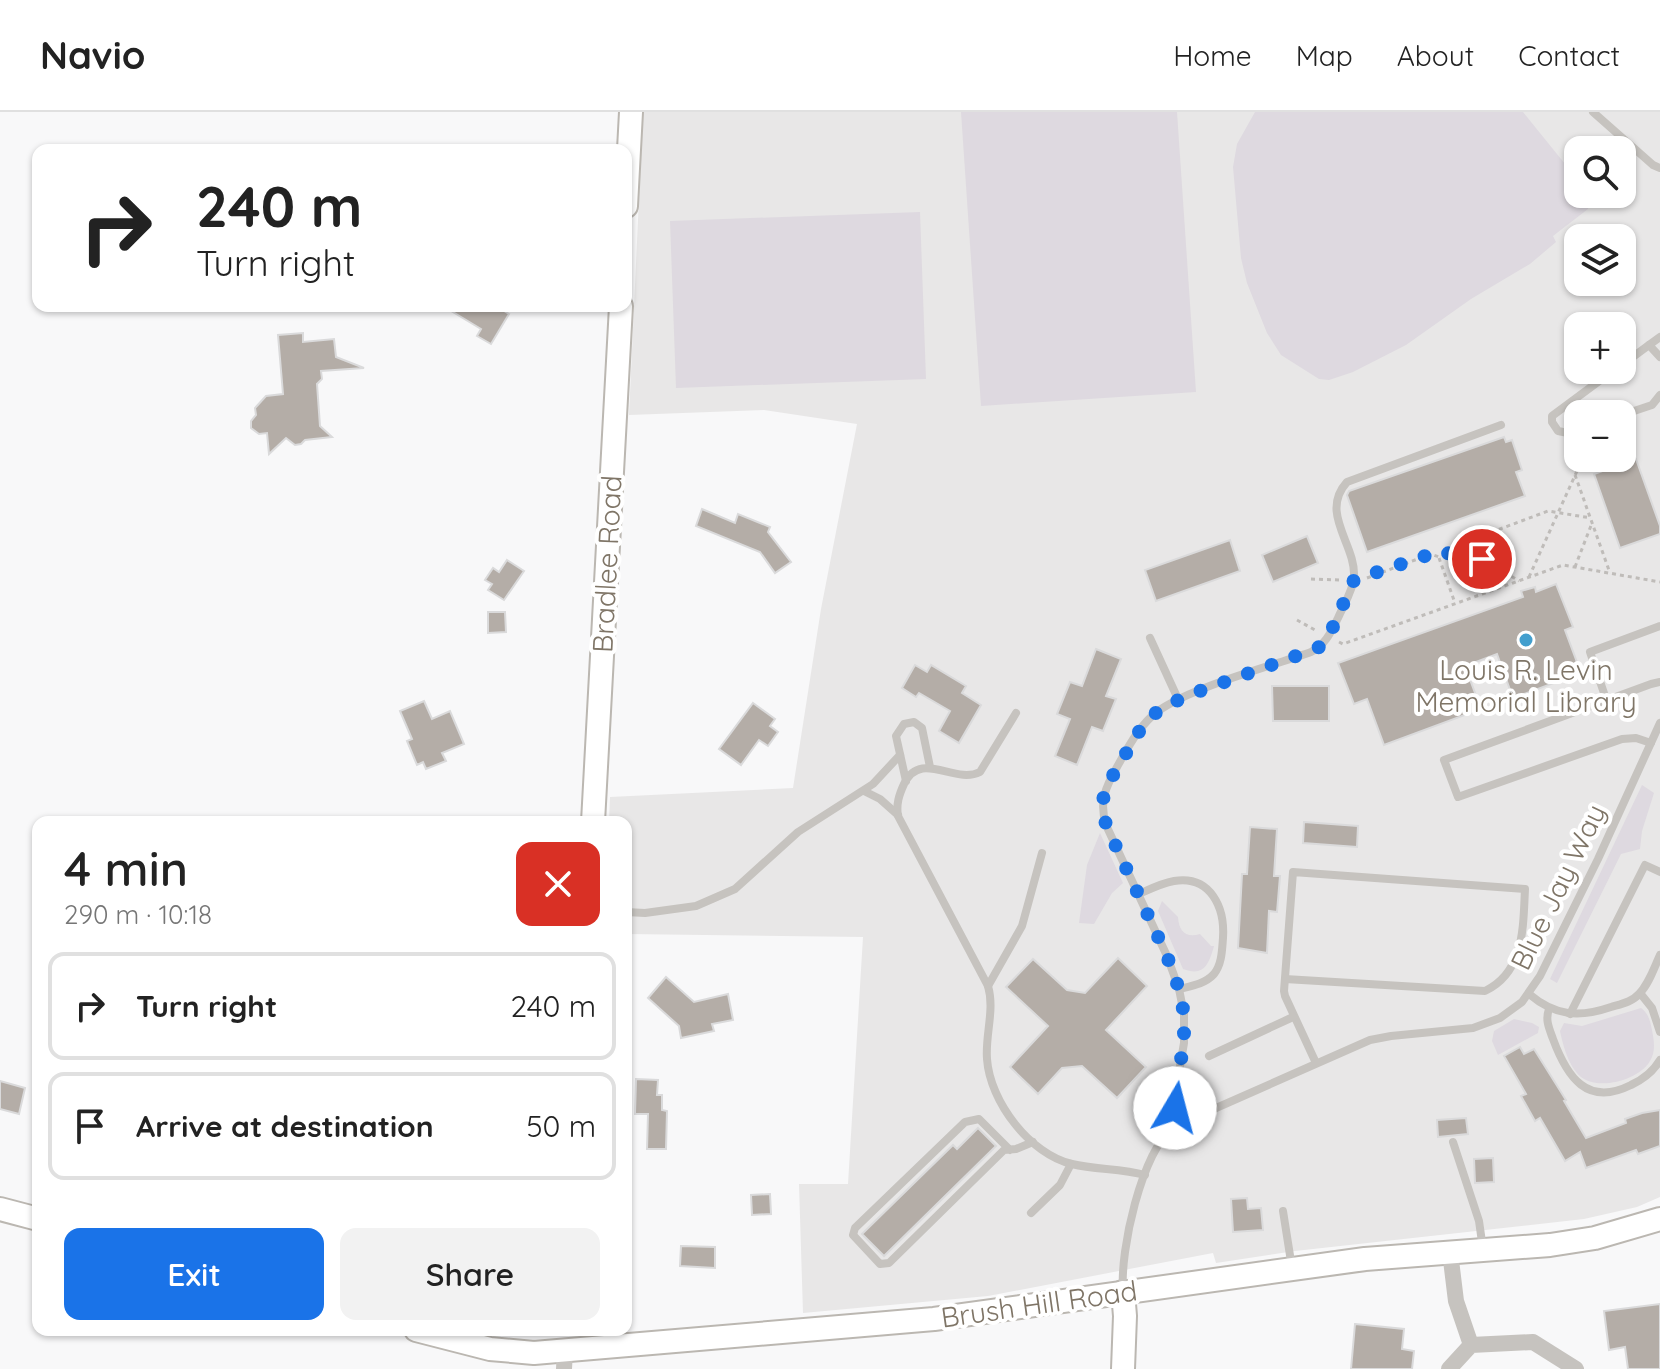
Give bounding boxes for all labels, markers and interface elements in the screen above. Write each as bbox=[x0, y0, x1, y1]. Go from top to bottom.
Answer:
text: Navio bbox=[40, 31, 145, 79]
text: Home bbox=[1173, 38, 1252, 73]
text: Map bbox=[1296, 38, 1353, 73]
text: About bbox=[1397, 38, 1474, 73]
text: Contact bbox=[1518, 38, 1620, 73]
map controls bbox=[1564, 136, 1636, 472]
button: search bbox=[1564, 136, 1636, 208]
text: 240 m bbox=[196, 171, 363, 241]
icon: right bbox=[64, 176, 168, 280]
button: layers bbox=[1564, 224, 1636, 296]
text: Turn right bbox=[196, 240, 355, 285]
button: + bbox=[1564, 312, 1636, 384]
button: − bbox=[1564, 400, 1636, 472]
street label: Bradlee Road bbox=[584, 474, 629, 654]
pin bbox=[1448, 525, 1516, 593]
icon: arrive bbox=[1460, 537, 1504, 581]
marker: Louis R. Levin Memorial Library bbox=[1517, 631, 1535, 649]
place label: Louis R. Levin Memorial Library bbox=[1415, 652, 1637, 719]
street label: Blue Jay Way bbox=[1502, 798, 1613, 975]
text: 4 min bbox=[64, 838, 188, 898]
button: close bbox=[516, 842, 600, 926]
text: 290 m · 10:18 bbox=[64, 898, 212, 931]
icon: right bbox=[68, 984, 112, 1028]
text: Turn right bbox=[136, 987, 277, 1025]
text: 240 m bbox=[511, 987, 596, 1025]
position arrow bbox=[1133, 1066, 1217, 1150]
icon: arrive bbox=[68, 1104, 112, 1148]
text: Arrive at destination bbox=[136, 1107, 434, 1145]
text: 50 m bbox=[526, 1107, 596, 1145]
button: Exit bbox=[64, 1228, 324, 1320]
button: Share bbox=[340, 1228, 600, 1320]
street label: Brush Hill Road bbox=[939, 1272, 1139, 1335]

